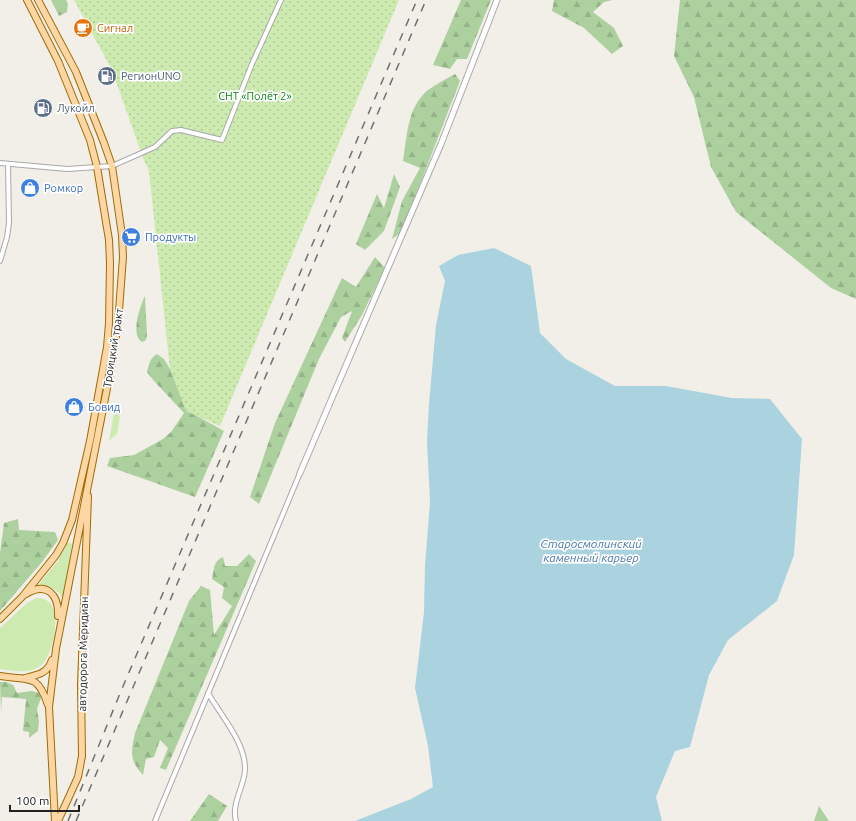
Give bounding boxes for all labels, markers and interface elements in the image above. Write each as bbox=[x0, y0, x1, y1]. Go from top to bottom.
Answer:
cafe icon: Сигнал bbox=[72, 17, 94, 39]
place label: Сигнал bbox=[97, 22, 133, 34]
fuel station icon: РегионUNO bbox=[96, 65, 118, 87]
place label: РегионUNO bbox=[121, 70, 181, 82]
park label: СНТ «Полёт 2» bbox=[218, 90, 292, 102]
fuel station icon: Лукойл bbox=[32, 97, 54, 119]
place label: Лукойл bbox=[57, 102, 95, 114]
shop icon: Ромкор bbox=[19, 177, 41, 199]
place label: Ромкор bbox=[44, 182, 83, 194]
supermarket icon: Продукты bbox=[120, 226, 142, 248]
place label: Продукты bbox=[145, 231, 196, 243]
street label: Троицкий тракт bbox=[101, 307, 125, 389]
shop icon: Бовид bbox=[63, 396, 85, 418]
place label: Бовид bbox=[88, 401, 121, 413]
water label: Старосмолинский каменный карьер bbox=[540, 537, 642, 564]
street label: автодорога Меридиан bbox=[76, 596, 90, 712]
scale bar bbox=[10, 787, 79, 813]
text: 100 m bbox=[16, 794, 49, 807]

